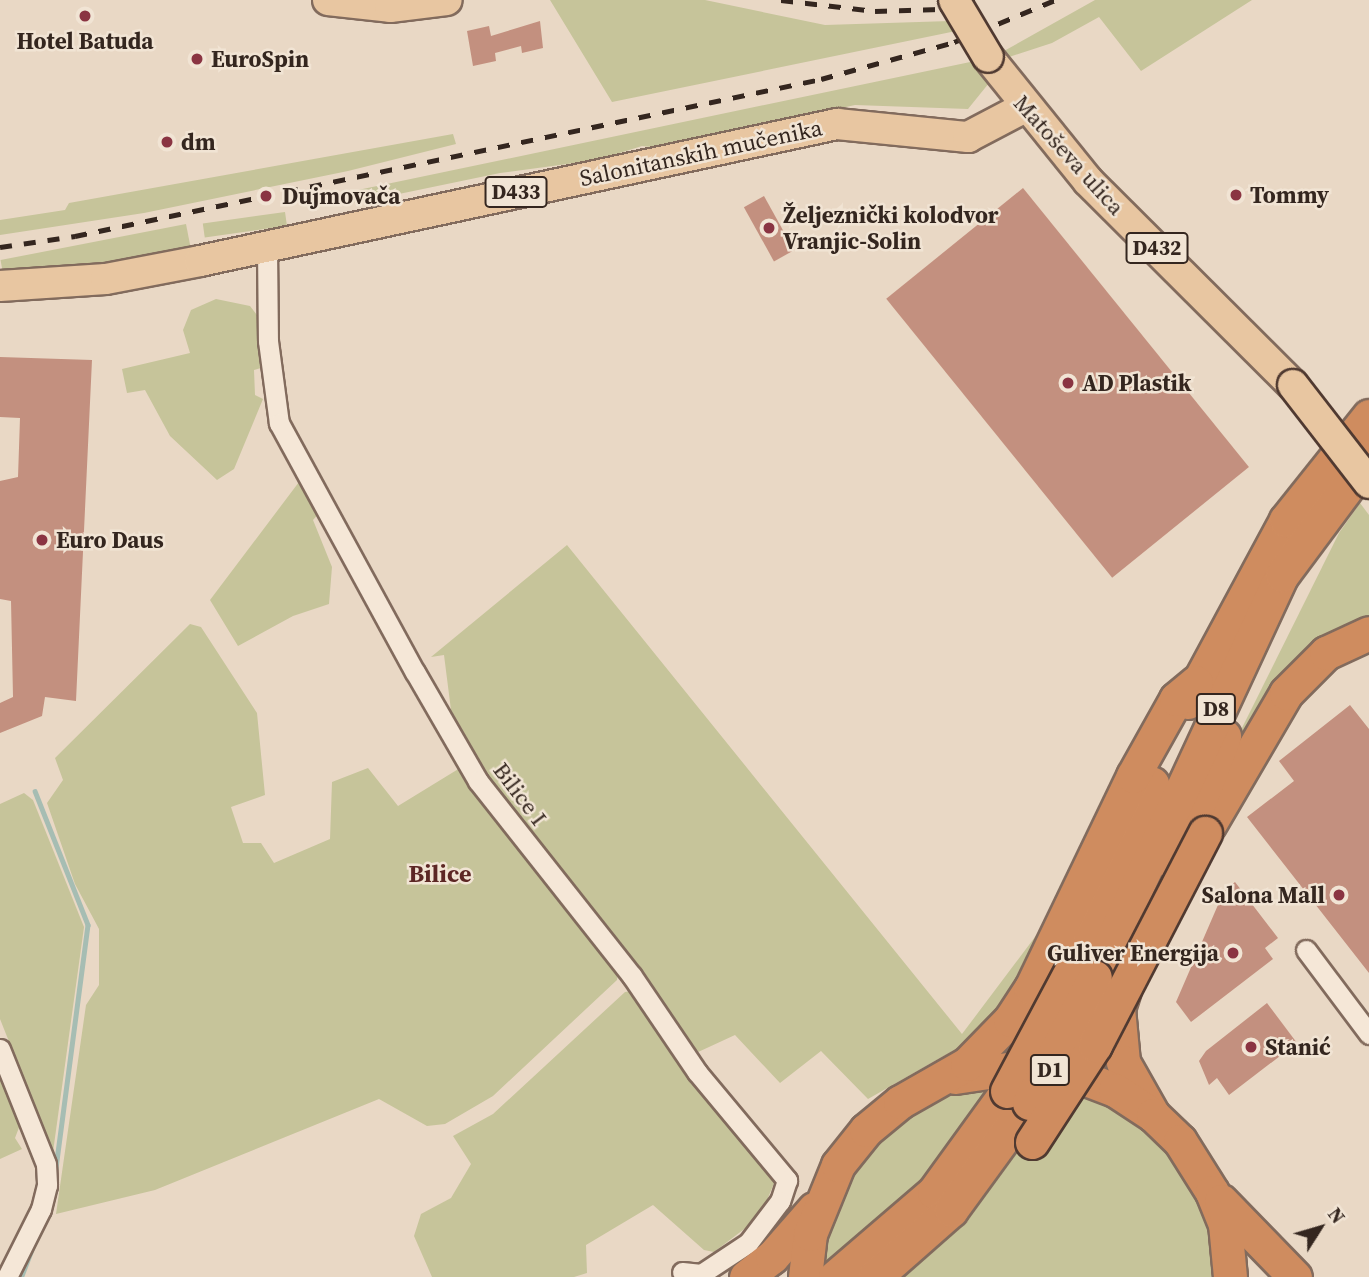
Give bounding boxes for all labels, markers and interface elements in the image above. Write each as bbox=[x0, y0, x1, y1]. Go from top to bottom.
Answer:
marker: Hotel Batuda bbox=[77, 8, 93, 24]
place label: Hotel Batuda bbox=[17, 27, 153, 55]
place label: EuroSpin bbox=[211, 45, 309, 73]
marker: EuroSpin bbox=[189, 51, 205, 67]
street label: Matoševa ulica bbox=[1008, 89, 1130, 221]
street label: Salonitanskih mučenika bbox=[577, 114, 825, 192]
place label: dm bbox=[181, 128, 216, 156]
marker: dm bbox=[159, 134, 175, 150]
road number: D433 bbox=[484, 174, 548, 210]
place label: Tommy bbox=[1250, 181, 1329, 209]
place label: Dujmovača bbox=[282, 182, 401, 210]
marker: Dujmovača bbox=[256, 186, 276, 206]
marker: Tommy bbox=[1228, 187, 1244, 203]
place label: Željeznički kolodvor Vranjic-Solin bbox=[783, 201, 999, 255]
marker: Željeznički kolodvor Vranjic-Solin bbox=[761, 220, 777, 236]
road number: D432 bbox=[1126, 230, 1188, 266]
place label: AD Plastik bbox=[1082, 369, 1191, 397]
marker: AD Plastik bbox=[1060, 375, 1076, 391]
place label: Euro Daus bbox=[56, 526, 164, 554]
marker: Euro Daus bbox=[34, 532, 50, 548]
road number: D8 bbox=[1195, 692, 1237, 726]
street label: Bilice I bbox=[487, 757, 553, 831]
district label: Bilice bbox=[408, 860, 472, 888]
place label: Salona Mall bbox=[1202, 881, 1325, 909]
marker: Salona Mall bbox=[1331, 887, 1347, 903]
place label: Guliver Energija bbox=[1047, 939, 1219, 967]
marker: Guliver Energija bbox=[1225, 945, 1241, 961]
place label: Stanić bbox=[1265, 1033, 1331, 1061]
marker: Stanić bbox=[1243, 1039, 1259, 1055]
road number: D1 bbox=[1029, 1052, 1071, 1088]
north arrow bbox=[1285, 1193, 1355, 1263]
text: N bbox=[1322, 1202, 1351, 1229]

